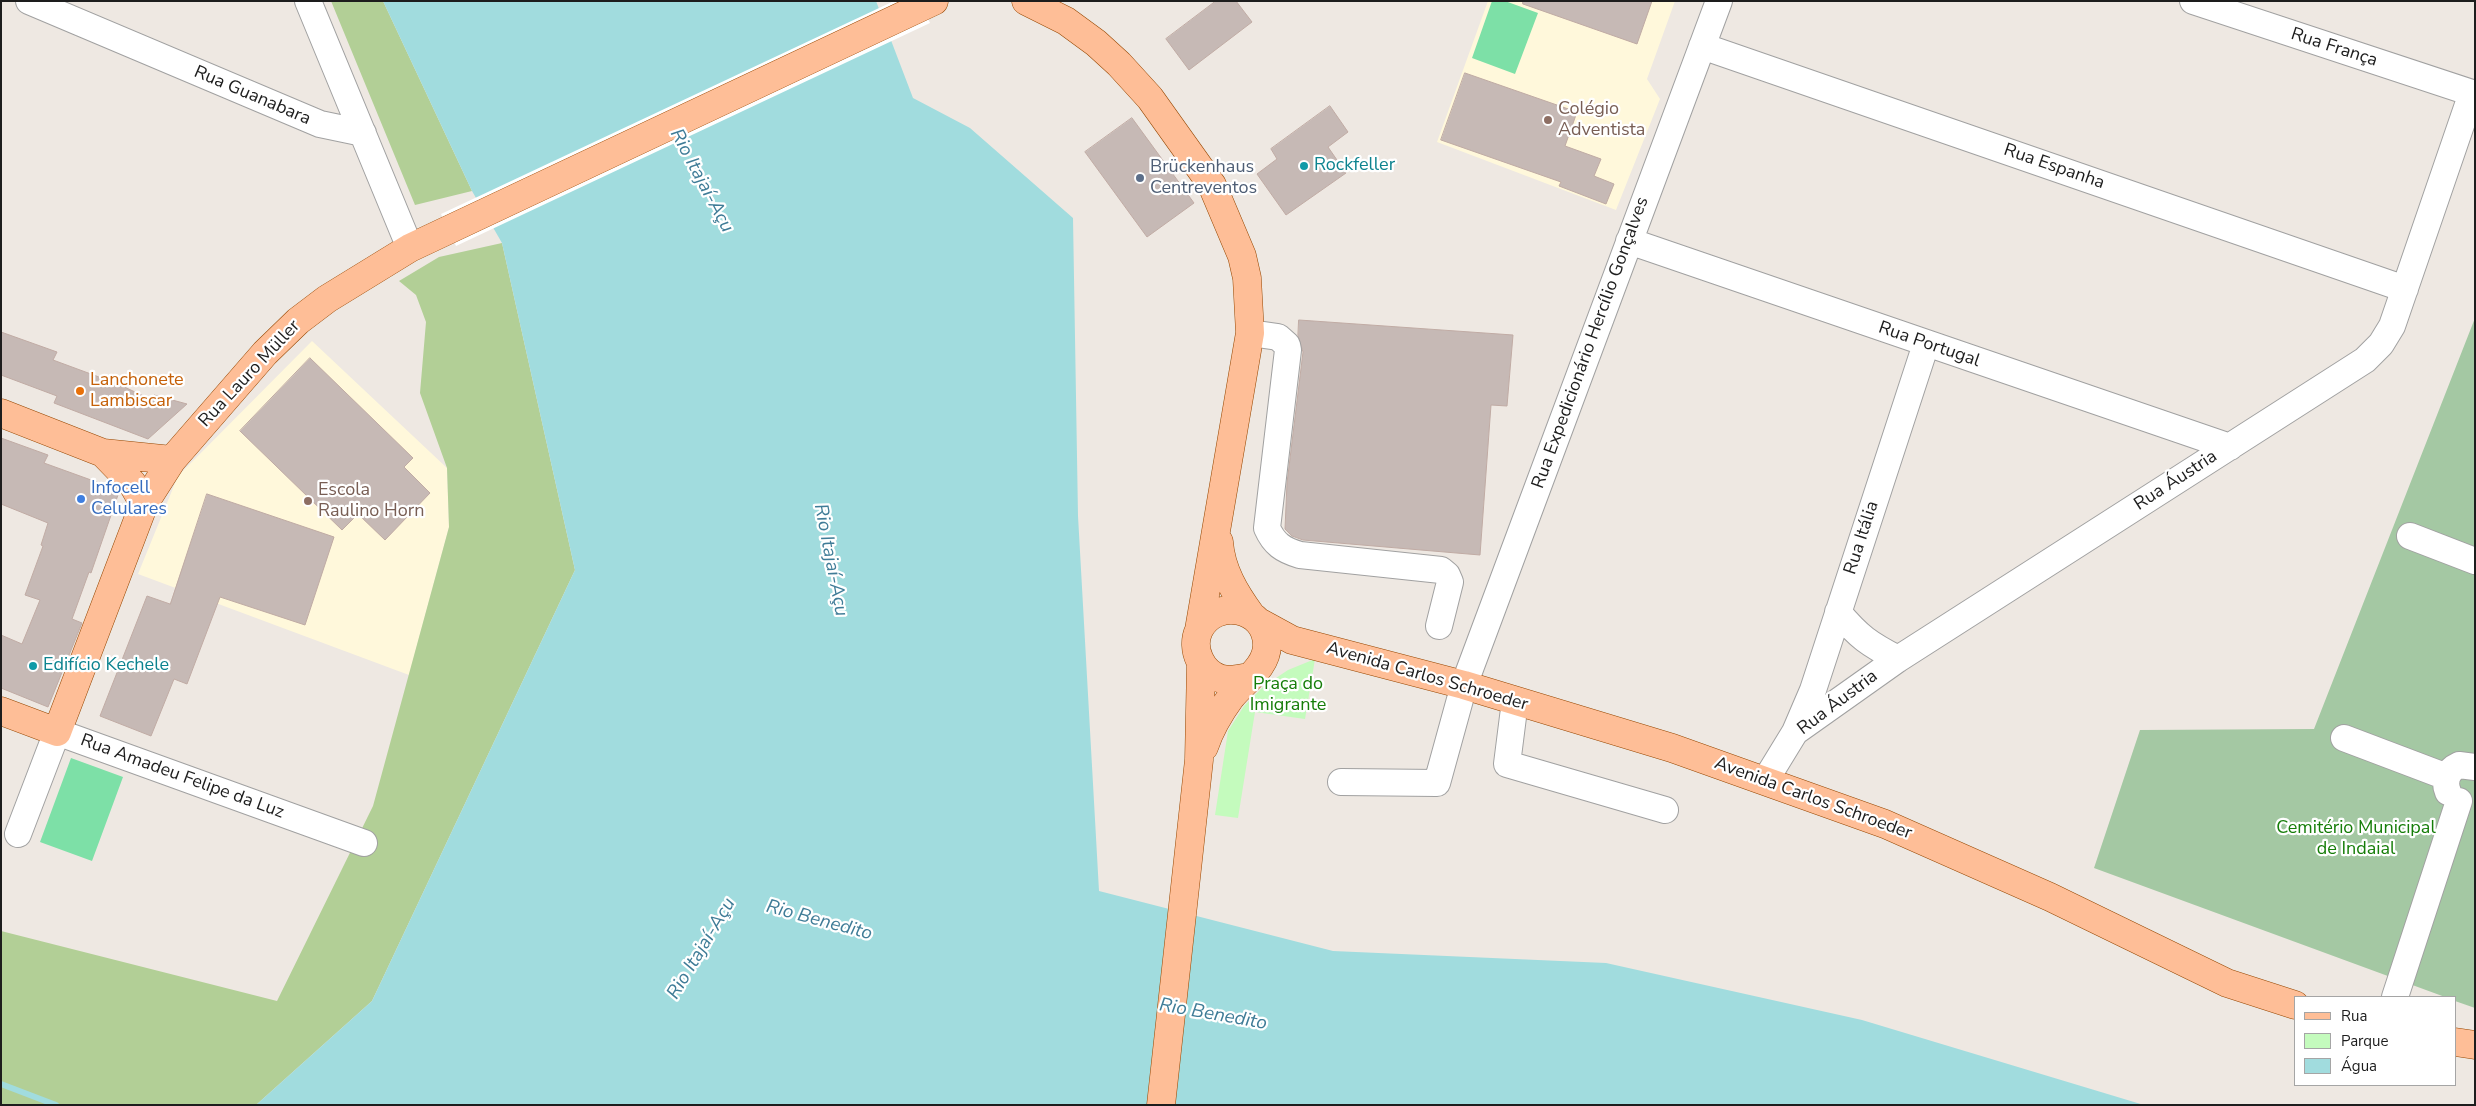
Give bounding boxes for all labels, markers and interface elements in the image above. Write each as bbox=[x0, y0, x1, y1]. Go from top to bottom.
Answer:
street label: Rua França bbox=[2288, 24, 2380, 72]
street label: Rua Guanabara bbox=[190, 62, 314, 130]
place label: Colégio Adventista bbox=[1558, 99, 1645, 142]
marker: Colégio Adventista bbox=[1542, 114, 1554, 126]
water label: Rio Itajaí-Açu bbox=[664, 125, 738, 237]
street label: Rua Espanha bbox=[2001, 140, 2107, 194]
place label: Rockfeller bbox=[1314, 155, 1395, 177]
place label: Brückenhaus Centreventos bbox=[1150, 157, 1257, 200]
marker: Rockfeller bbox=[1298, 160, 1310, 172]
marker: Brückenhaus Centreventos bbox=[1134, 172, 1146, 184]
street label: Rua Expedicionário Hercílio Gonçalves bbox=[1528, 194, 1654, 492]
street label: Rua Lauro Müller bbox=[195, 316, 305, 432]
street label: Rua Portugal bbox=[1875, 318, 1983, 372]
place label: Lanchonete Lambiscar bbox=[90, 370, 184, 412]
marker: Lanchonete Lambiscar bbox=[74, 385, 86, 397]
street label: Rua Áustria bbox=[2130, 446, 2222, 516]
place label: Infocell Celulares bbox=[91, 478, 167, 520]
place label: Escola Raulino Horn bbox=[318, 480, 424, 522]
marker: Infocell Celulares bbox=[75, 493, 87, 505]
marker: Escola Raulino Horn bbox=[302, 495, 314, 507]
street label: Rua Itália bbox=[1840, 499, 1884, 577]
water label: Rio Itajaí-Açu bbox=[808, 502, 852, 618]
street label: Avenida Carlos Schroeder bbox=[1324, 638, 1530, 716]
place label: Edifício Kechele bbox=[43, 655, 169, 677]
marker: Edifício Kechele bbox=[27, 660, 39, 672]
street label: Rua Áustria bbox=[1794, 666, 1882, 740]
park label: Praça do Imigrante bbox=[1250, 674, 1326, 716]
street label: Rua Amadeu Felipe da Luz bbox=[77, 730, 287, 824]
street label: Avenida Carlos Schroeder bbox=[1711, 753, 1915, 845]
park label: Cemitério Municipal de Indaial bbox=[2276, 818, 2436, 861]
water label: Rio Itajaí-Açu bbox=[663, 894, 741, 1004]
water label: Rio Benedito bbox=[763, 896, 875, 946]
water label: Rio Benedito bbox=[1157, 994, 1269, 1036]
legend bbox=[2294, 996, 2456, 1086]
text: Rua bbox=[2341, 1006, 2367, 1026]
text: Parque bbox=[2341, 1031, 2389, 1051]
text: Água bbox=[2341, 1056, 2377, 1076]

